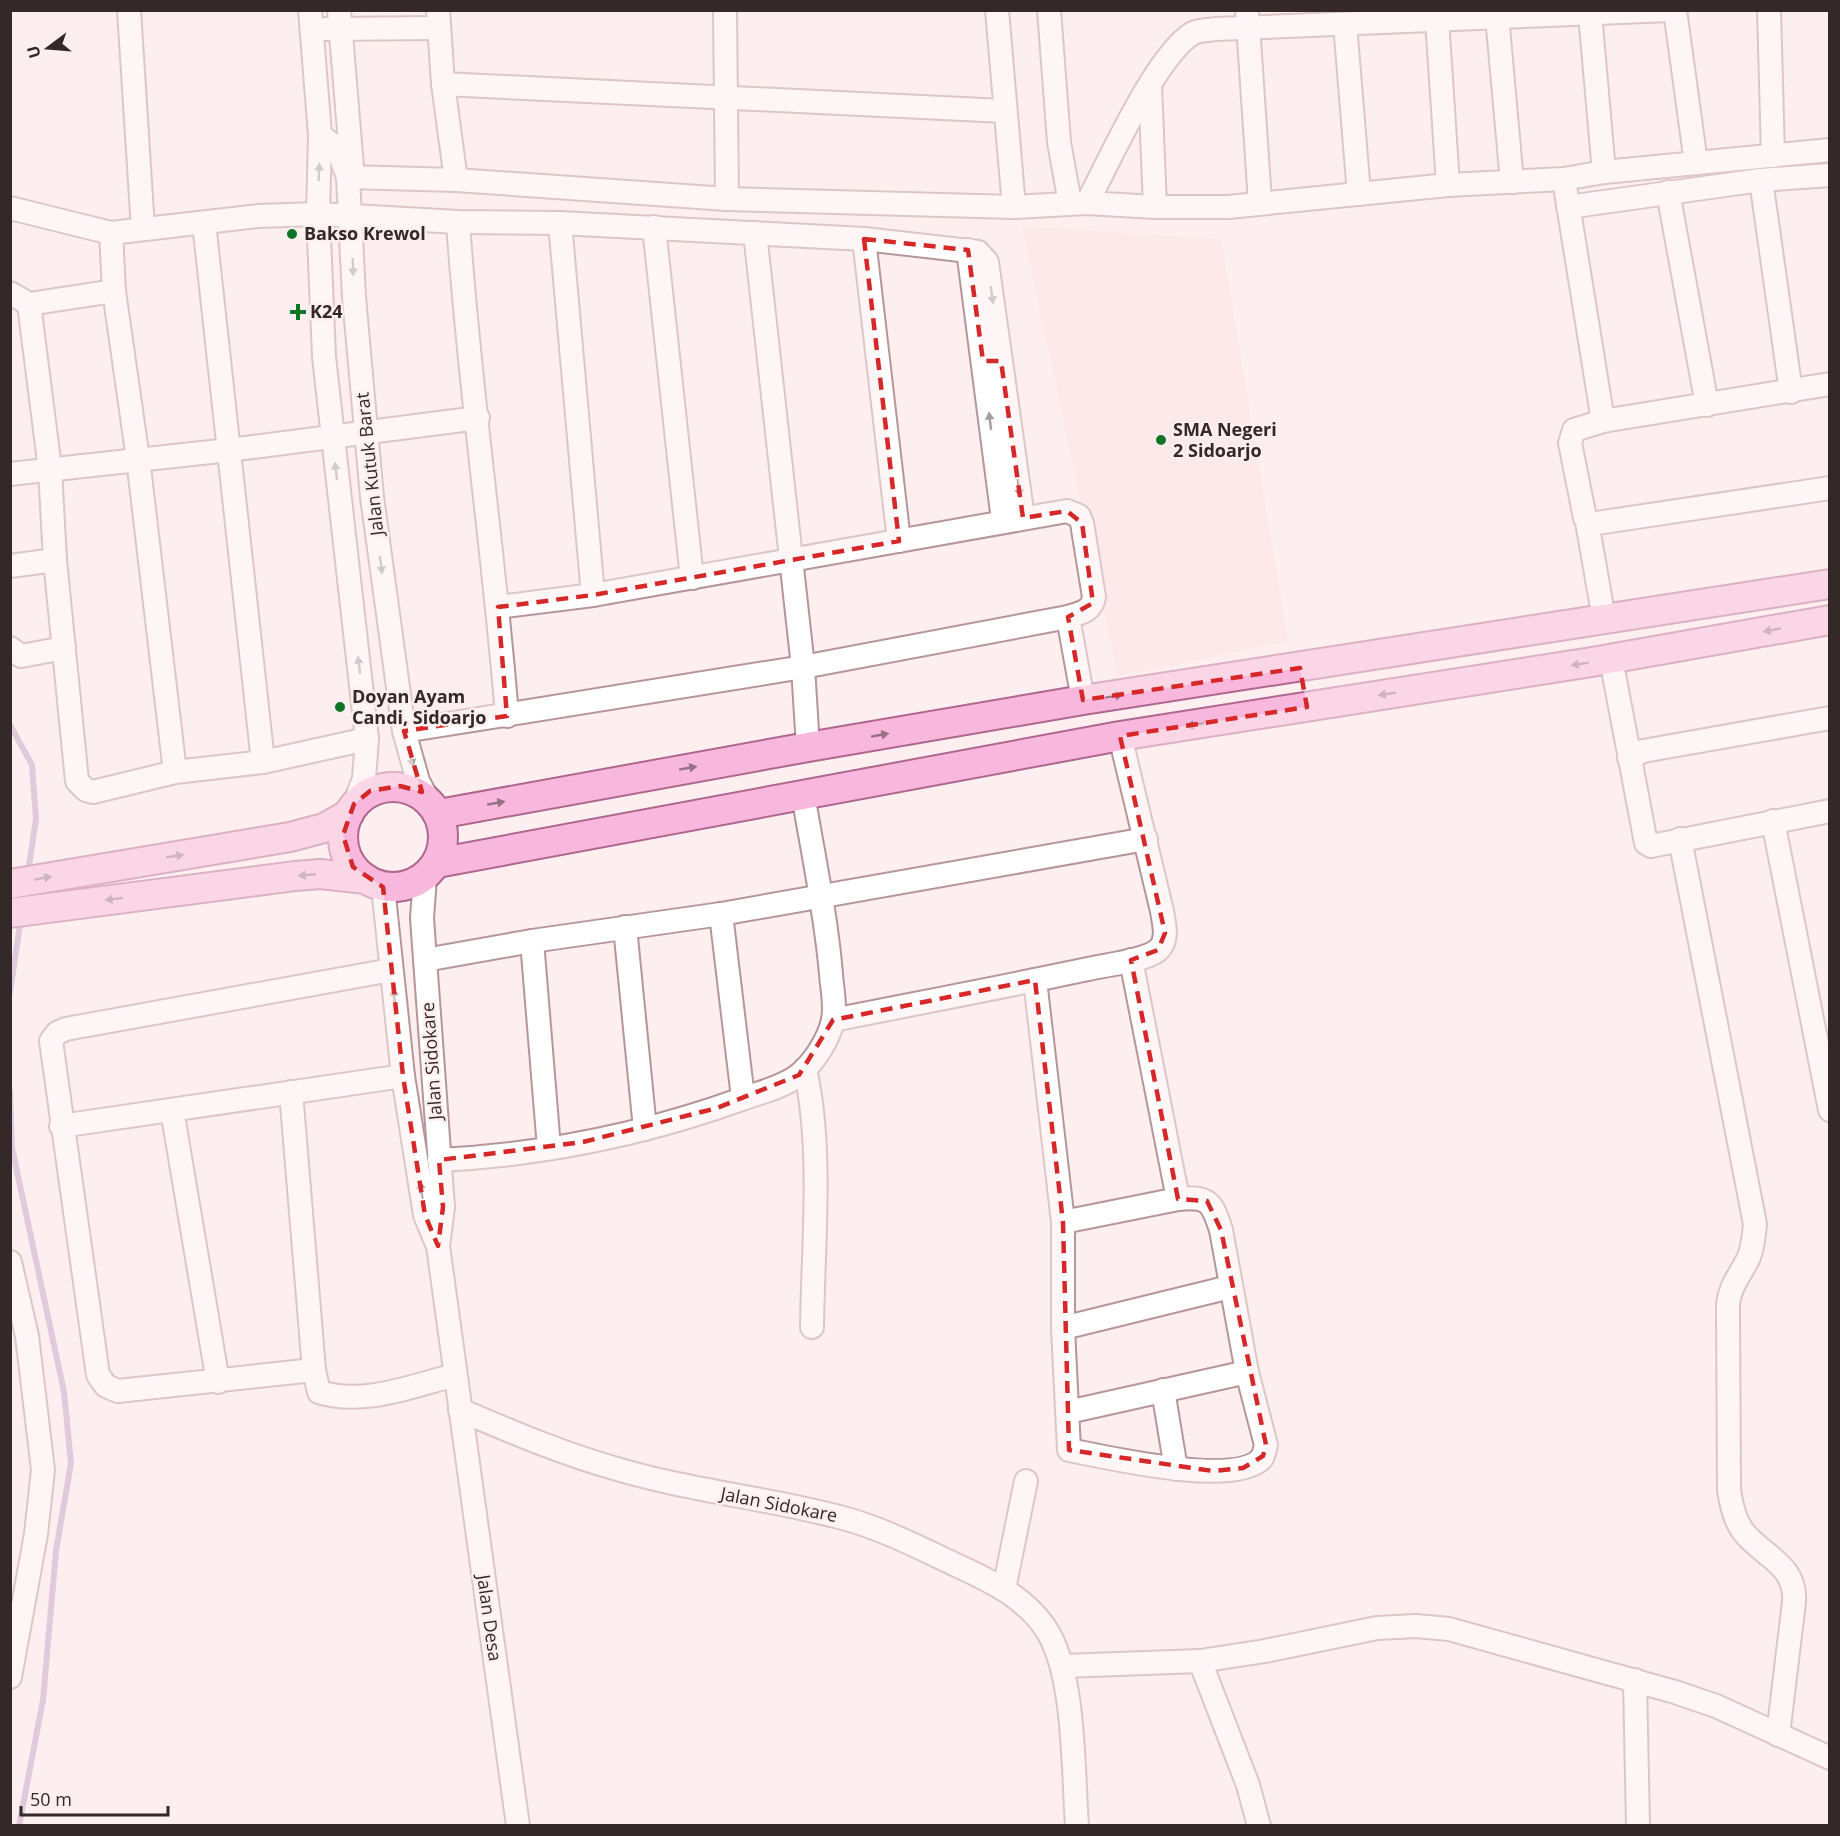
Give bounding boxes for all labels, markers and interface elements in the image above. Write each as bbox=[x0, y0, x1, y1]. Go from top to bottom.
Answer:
north arrow bbox=[18, 18, 78, 78]
text: U bbox=[21, 43, 46, 61]
one-way arrow bbox=[315, 162, 324, 181]
place label: Bakso Krewol bbox=[304, 221, 426, 245]
marker: Bakso Krewol bbox=[285, 227, 299, 241]
one-way arrow bbox=[348, 257, 357, 276]
one-way arrow bbox=[987, 286, 996, 305]
place label: K24 bbox=[310, 299, 343, 323]
marker: K24 bbox=[291, 305, 305, 319]
street label: Jalan Kutuk Barat bbox=[350, 391, 389, 539]
one-way arrow bbox=[986, 411, 995, 430]
place label: SMA Negeri 2 Sidoarjo bbox=[1173, 417, 1277, 462]
marker: SMA Negeri 2 Sidoarjo bbox=[1154, 433, 1168, 447]
one-way arrow bbox=[331, 462, 340, 481]
one-way arrow bbox=[1015, 479, 1024, 498]
one-way arrow bbox=[377, 556, 386, 575]
one-way arrow bbox=[1762, 626, 1781, 635]
one-way arrow bbox=[354, 655, 363, 674]
one-way arrow bbox=[1570, 660, 1589, 669]
place label: Doyan Ayam Candi, Sidoarjo bbox=[352, 684, 487, 729]
one-way arrow bbox=[1378, 690, 1397, 699]
one-way arrow bbox=[1104, 691, 1123, 700]
marker: Doyan Ayam Candi, Sidoarjo bbox=[333, 700, 347, 714]
one-way arrow bbox=[1185, 720, 1204, 729]
one-way arrow bbox=[871, 730, 890, 739]
one-way arrow bbox=[407, 749, 416, 767]
one-way arrow bbox=[679, 763, 698, 772]
one-way arrow bbox=[487, 798, 506, 807]
one-way arrow bbox=[166, 852, 185, 861]
one-way arrow bbox=[298, 870, 317, 880]
one-way arrow bbox=[34, 874, 53, 883]
one-way arrow bbox=[104, 895, 123, 904]
one-way arrow bbox=[389, 987, 399, 1006]
street label: Jalan Sidokare bbox=[415, 1001, 447, 1123]
one-way arrow bbox=[416, 1180, 425, 1199]
street label: Jalan Sidokare bbox=[717, 1481, 840, 1527]
street label: Jalan Desa bbox=[472, 1571, 508, 1663]
scale bar bbox=[21, 1779, 168, 1817]
text: 50 m bbox=[30, 1787, 72, 1811]

